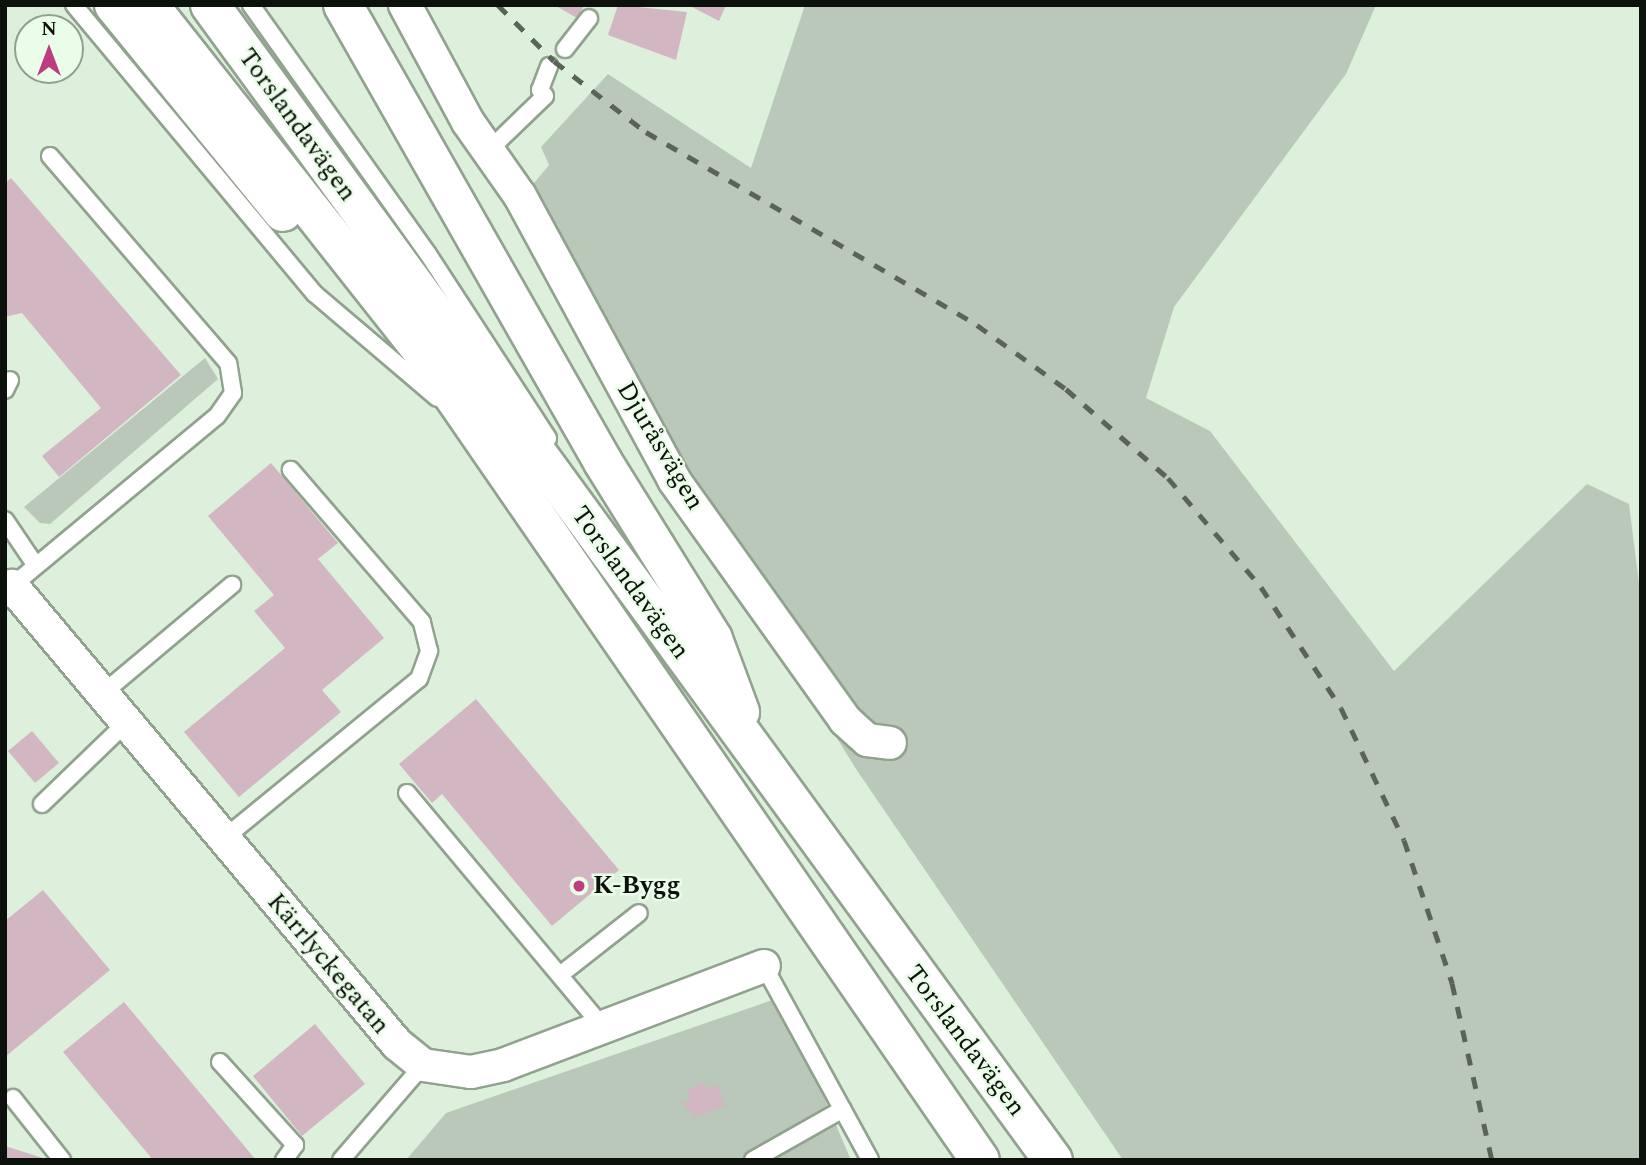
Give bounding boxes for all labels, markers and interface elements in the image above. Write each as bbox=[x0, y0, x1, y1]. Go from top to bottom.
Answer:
north arrow bbox=[14, 14, 84, 84]
text: N bbox=[41, 15, 57, 44]
street label: Torslandavägen bbox=[231, 43, 363, 207]
street label: Djuråsvägen bbox=[610, 376, 710, 516]
street label: Torslandavägen bbox=[564, 501, 696, 665]
place label: K-Bygg bbox=[593, 870, 680, 902]
marker: K-Bygg bbox=[571, 878, 587, 894]
street label: Kärrlyckegatan bbox=[260, 887, 396, 1041]
street label: Torslandavägen bbox=[898, 959, 1032, 1123]

